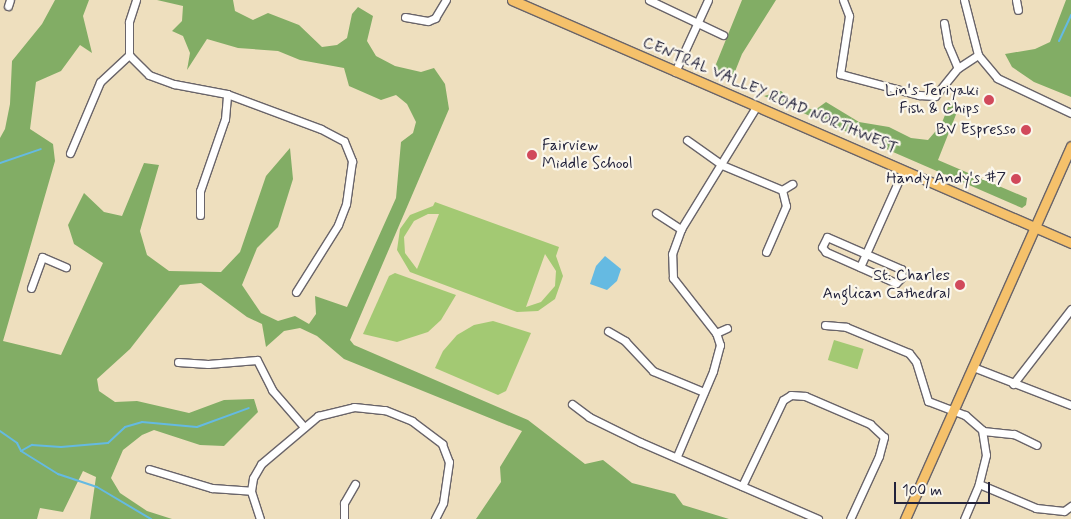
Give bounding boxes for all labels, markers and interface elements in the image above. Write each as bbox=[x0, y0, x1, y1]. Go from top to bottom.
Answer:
street label: CENTRAL VALLEY ROAD NORTHWEST bbox=[640, 33, 900, 159]
place label: Lin's Teriyaki Fish & Chips bbox=[889, 81, 979, 119]
marker: Lin's Teriyaki Fish & Chips bbox=[983, 94, 995, 106]
place label: BV Espresso bbox=[933, 120, 1016, 140]
marker: BV Espresso bbox=[1020, 124, 1032, 136]
place label: Fairview Middle School bbox=[542, 136, 633, 174]
marker: Fairview Middle School bbox=[526, 149, 538, 161]
place label: Handy Andy's #7 bbox=[888, 169, 1006, 189]
marker: Handy Andy's #7 bbox=[1010, 173, 1022, 185]
place label: St. Charles Anglican Cathedral bbox=[821, 266, 950, 304]
marker: St. Charles Anglican Cathedral bbox=[954, 279, 966, 291]
scale bar bbox=[896, 472, 992, 504]
text: 100 m bbox=[902, 481, 942, 501]

